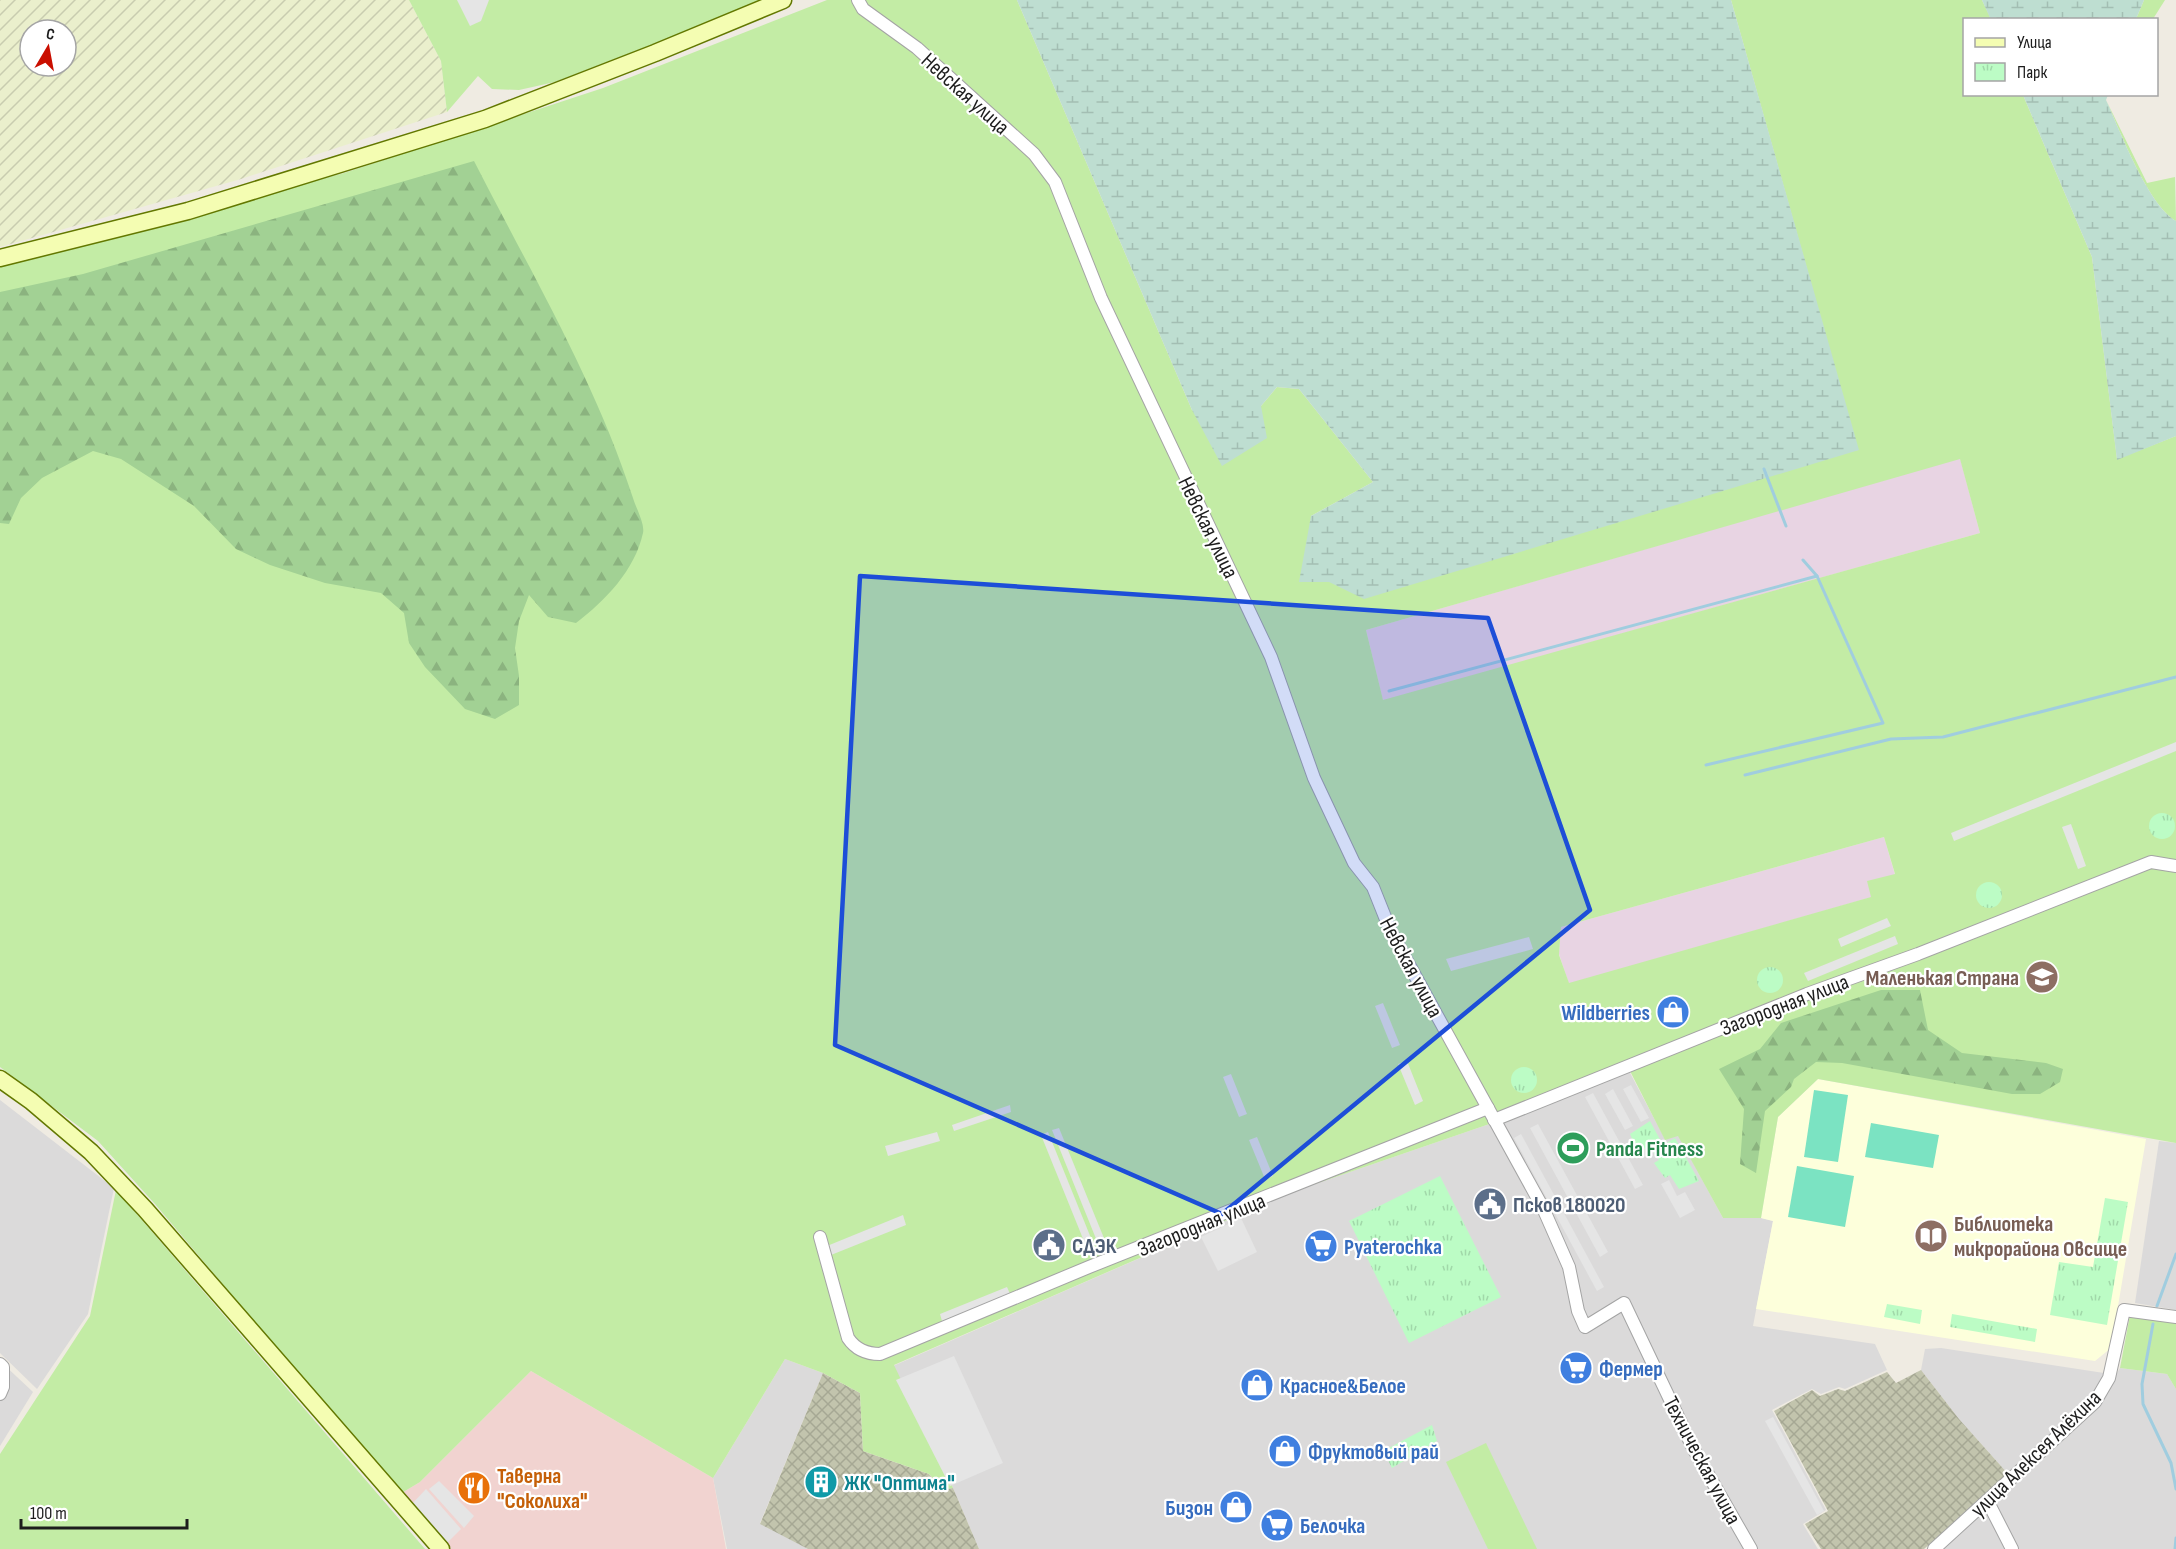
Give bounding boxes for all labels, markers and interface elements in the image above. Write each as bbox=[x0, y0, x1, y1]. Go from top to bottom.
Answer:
north arrow bbox=[18, 18, 78, 78]
legend bbox=[1963, 18, 2158, 96]
text: С bbox=[45, 25, 56, 45]
text: Улица bbox=[2017, 32, 2052, 53]
street label: Невская улица bbox=[915, 47, 1015, 141]
text: Парк bbox=[2017, 62, 2048, 83]
street label: Невская улица bbox=[1171, 472, 1244, 583]
street label: Невская улица bbox=[1373, 913, 1448, 1022]
school or university icon: Маленькая Страна bbox=[2024, 959, 2060, 995]
place label: Маленькая Страна bbox=[1866, 965, 2019, 992]
street label: Загородная улица bbox=[1716, 969, 1853, 1042]
shop icon: Wildberries bbox=[1655, 994, 1691, 1030]
place label: Wildberries bbox=[1561, 1000, 1650, 1027]
sports icon: Panda Fitness bbox=[1555, 1130, 1591, 1166]
place label: Panda Fitness bbox=[1596, 1136, 1703, 1163]
public building icon: Псков 180020 bbox=[1472, 1186, 1508, 1222]
street label: Загородная улица bbox=[1134, 1188, 1269, 1263]
place label: Псков 180020 bbox=[1513, 1192, 1626, 1219]
place label: Библиотека микрорайона Овсище bbox=[1954, 1211, 2127, 1263]
library icon: Библиотека микрорайона Овсище bbox=[1913, 1218, 1949, 1254]
public building icon: СДЭК bbox=[1031, 1227, 1067, 1263]
supermarket icon: Pyaterochka bbox=[1303, 1228, 1339, 1264]
place label: СДЭК bbox=[1072, 1233, 1117, 1260]
place label: Pyaterochka bbox=[1344, 1234, 1442, 1261]
supermarket icon: Фермер bbox=[1558, 1350, 1594, 1386]
place label: Фермер bbox=[1599, 1356, 1663, 1383]
shop icon: Красное&Белое bbox=[1239, 1367, 1275, 1403]
place label: Красное&Белое bbox=[1280, 1373, 1406, 1400]
street label: улица Алексея Алёхина bbox=[1965, 1385, 2107, 1523]
street label: Техническая улица bbox=[1657, 1392, 1747, 1529]
shop icon: Фруктовый рай bbox=[1267, 1433, 1303, 1469]
place label: Фруктовый рай bbox=[1308, 1439, 1439, 1466]
place label: Таверна "Соколиха" bbox=[497, 1463, 588, 1515]
building icon: ЖК "Оптима" bbox=[803, 1464, 839, 1500]
restaurant icon: Таверна "Соколиха" bbox=[456, 1470, 492, 1506]
place label: ЖК "Оптима" bbox=[844, 1470, 955, 1497]
shop icon: Бизон bbox=[1218, 1489, 1254, 1525]
scale bar bbox=[21, 1492, 188, 1530]
place label: Бизон bbox=[1165, 1495, 1213, 1522]
text: 100 m bbox=[30, 1503, 67, 1524]
supermarket icon: Белочка bbox=[1259, 1507, 1295, 1543]
place label: Белочка bbox=[1300, 1513, 1365, 1540]

